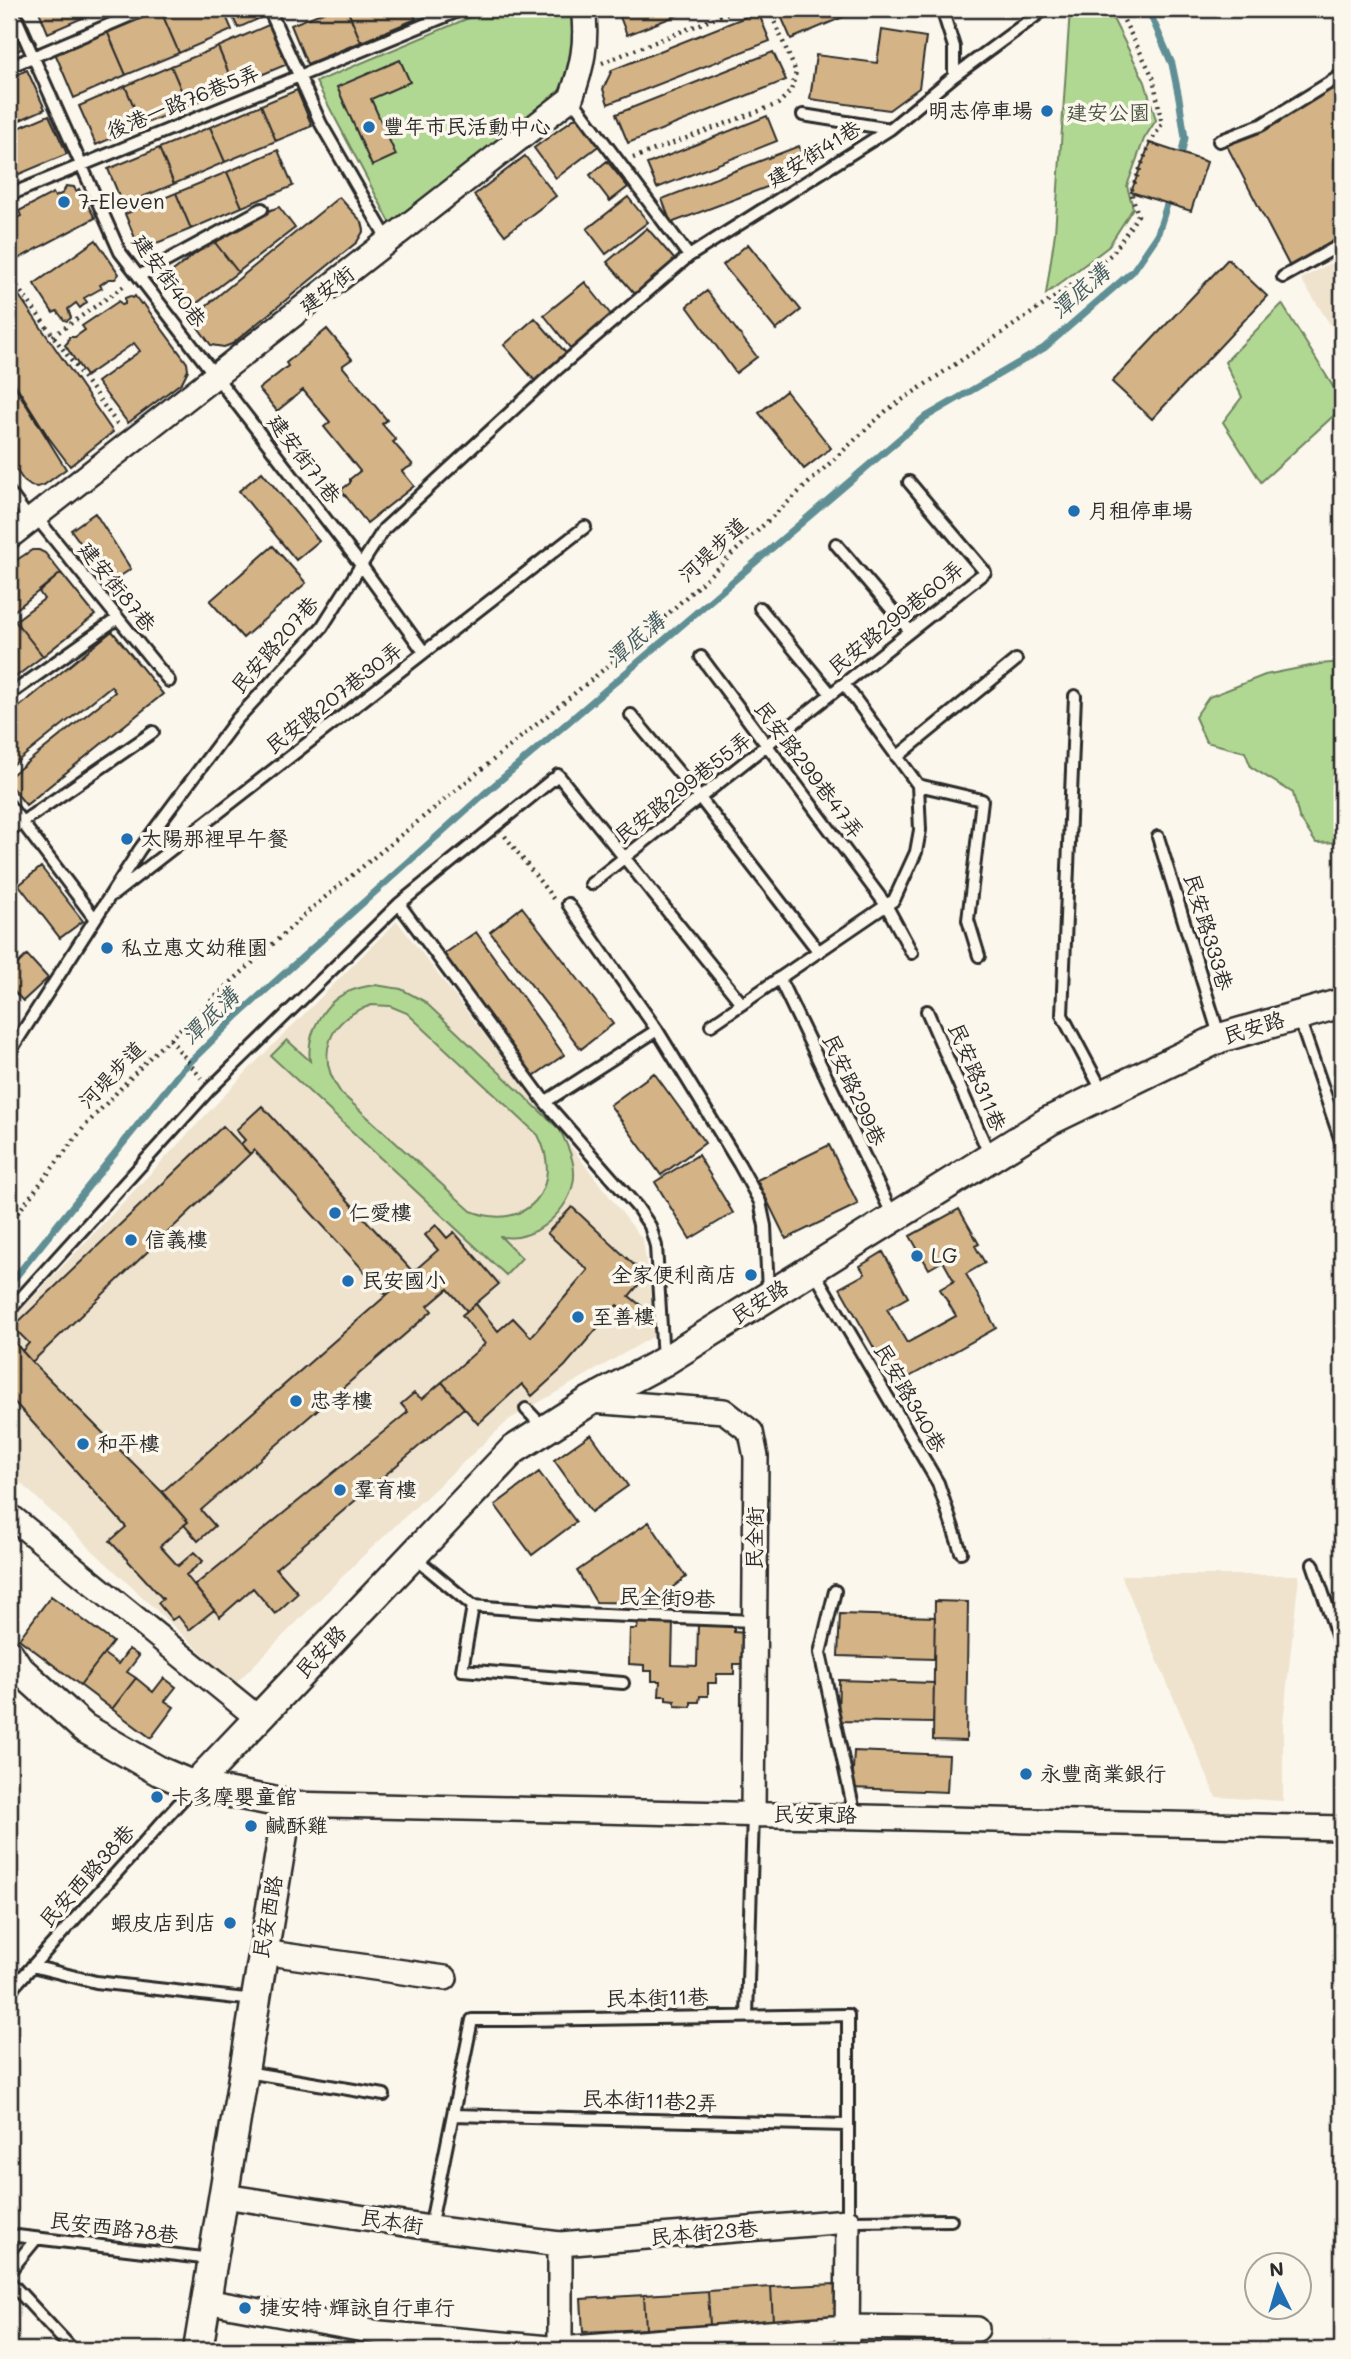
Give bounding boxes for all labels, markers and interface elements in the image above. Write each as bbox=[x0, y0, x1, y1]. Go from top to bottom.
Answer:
street label: 後港一路76巷5弄 bbox=[102, 58, 263, 144]
place label: 明志停車場 bbox=[928, 96, 1033, 123]
park label: 建安公園 bbox=[1066, 98, 1150, 125]
marker: 明志停車場 bbox=[1039, 103, 1055, 119]
place label: 豐年市民活動中心 bbox=[383, 112, 551, 139]
street label: 建安街41巷 bbox=[761, 113, 865, 192]
marker: 豐年市民活動中心 bbox=[361, 119, 377, 135]
place label: 7-Eleven bbox=[78, 187, 165, 214]
marker: 7-Eleven bbox=[56, 194, 72, 210]
street label: 建安街40巷 bbox=[127, 228, 213, 332]
water label: 潭底溝 bbox=[1043, 255, 1117, 324]
street label: 建安街 bbox=[293, 259, 359, 319]
street label: 建安街71巷 bbox=[263, 408, 348, 508]
place label: 月租停車場 bbox=[1088, 496, 1193, 523]
marker: 月租停車場 bbox=[1066, 503, 1082, 519]
street label: 河堤步道 bbox=[672, 510, 752, 587]
street label: 建安街87巷 bbox=[74, 535, 163, 637]
street label: 民安路299巷60弄 bbox=[822, 554, 969, 680]
street label: 民安路207巷 bbox=[224, 590, 324, 698]
water label: 潭底溝 bbox=[598, 604, 672, 673]
street label: 民安路207巷30弄 bbox=[259, 635, 407, 759]
street label: 民安路299巷47弄 bbox=[750, 695, 871, 843]
street label: 民安路299巷55弄 bbox=[608, 725, 756, 849]
place label: 太陽那裡早午餐 bbox=[141, 824, 288, 851]
marker: 太陽那裡早午餐 bbox=[119, 831, 135, 847]
street label: 民安路333巷 bbox=[1179, 870, 1240, 993]
place label: 私立惠文幼稚園 bbox=[121, 933, 268, 960]
marker: 私立惠文幼稚園 bbox=[99, 940, 115, 956]
water label: 潭底溝 bbox=[174, 979, 246, 1050]
street label: 民安路 bbox=[1219, 1004, 1288, 1049]
street label: 民安路311巷 bbox=[943, 1018, 1013, 1135]
street label: 民安路299巷 bbox=[818, 1029, 893, 1150]
street label: 河堤步道 bbox=[72, 1034, 150, 1114]
place label: 仁愛樓 bbox=[349, 1198, 412, 1225]
marker: 仁愛樓 bbox=[327, 1205, 343, 1221]
place label: 信義樓 bbox=[145, 1225, 208, 1252]
marker: 信義樓 bbox=[123, 1232, 139, 1248]
place label: LG bbox=[931, 1241, 958, 1268]
marker: LG bbox=[909, 1248, 925, 1264]
place label: 全家便利商店 bbox=[611, 1260, 737, 1287]
place label: 民安國小 bbox=[362, 1266, 446, 1293]
marker: 全家便利商店 bbox=[743, 1267, 759, 1283]
marker: 民安國小 bbox=[340, 1273, 356, 1289]
street label: 民安路 bbox=[725, 1273, 793, 1329]
place label: 至善樓 bbox=[592, 1302, 655, 1329]
marker: 至善樓 bbox=[570, 1309, 586, 1325]
street label: 民安路340巷 bbox=[869, 1338, 953, 1457]
place label: 忠孝樓 bbox=[310, 1386, 373, 1413]
marker: 忠孝樓 bbox=[288, 1393, 304, 1409]
place label: 和平樓 bbox=[97, 1429, 160, 1456]
marker: 和平樓 bbox=[75, 1436, 91, 1452]
place label: 羣育樓 bbox=[354, 1475, 417, 1502]
marker: 羣育樓 bbox=[332, 1482, 348, 1498]
street label: 民全街 bbox=[739, 1506, 768, 1570]
street label: 民全街9巷 bbox=[618, 1581, 716, 1612]
street label: 民安路 bbox=[289, 1619, 351, 1683]
place label: 永豐商業銀行 bbox=[1040, 1759, 1166, 1786]
marker: 永豐商業銀行 bbox=[1018, 1766, 1034, 1782]
place label: 卡多摩嬰童館 bbox=[171, 1782, 297, 1809]
marker: 卡多摩嬰童館 bbox=[149, 1789, 165, 1805]
street label: 民安東路 bbox=[773, 1799, 857, 1828]
place label: 鹹酥雞 bbox=[265, 1811, 328, 1838]
street label: 民安西路38巷 bbox=[32, 1818, 139, 1932]
marker: 鹹酥雞 bbox=[243, 1818, 259, 1834]
street label: 民安西路 bbox=[246, 1873, 287, 1960]
place label: 蝦皮店到店 bbox=[111, 1908, 216, 1935]
marker: 蝦皮店到店 bbox=[222, 1915, 238, 1931]
street label: 民本街11巷 bbox=[605, 1982, 709, 2011]
street label: 民本街11巷2弄 bbox=[582, 2084, 718, 2115]
street label: 民本街 bbox=[359, 2202, 425, 2239]
street label: 民安西路78巷 bbox=[48, 2205, 180, 2248]
street label: 民本街23巷 bbox=[649, 2213, 759, 2250]
north arrow bbox=[1242, 2250, 1312, 2320]
text: N bbox=[1268, 2255, 1285, 2282]
place label: 捷安特 輝詠自行車行 bbox=[259, 2293, 455, 2320]
marker: 捷安特 輝詠自行車行 bbox=[237, 2300, 253, 2316]

